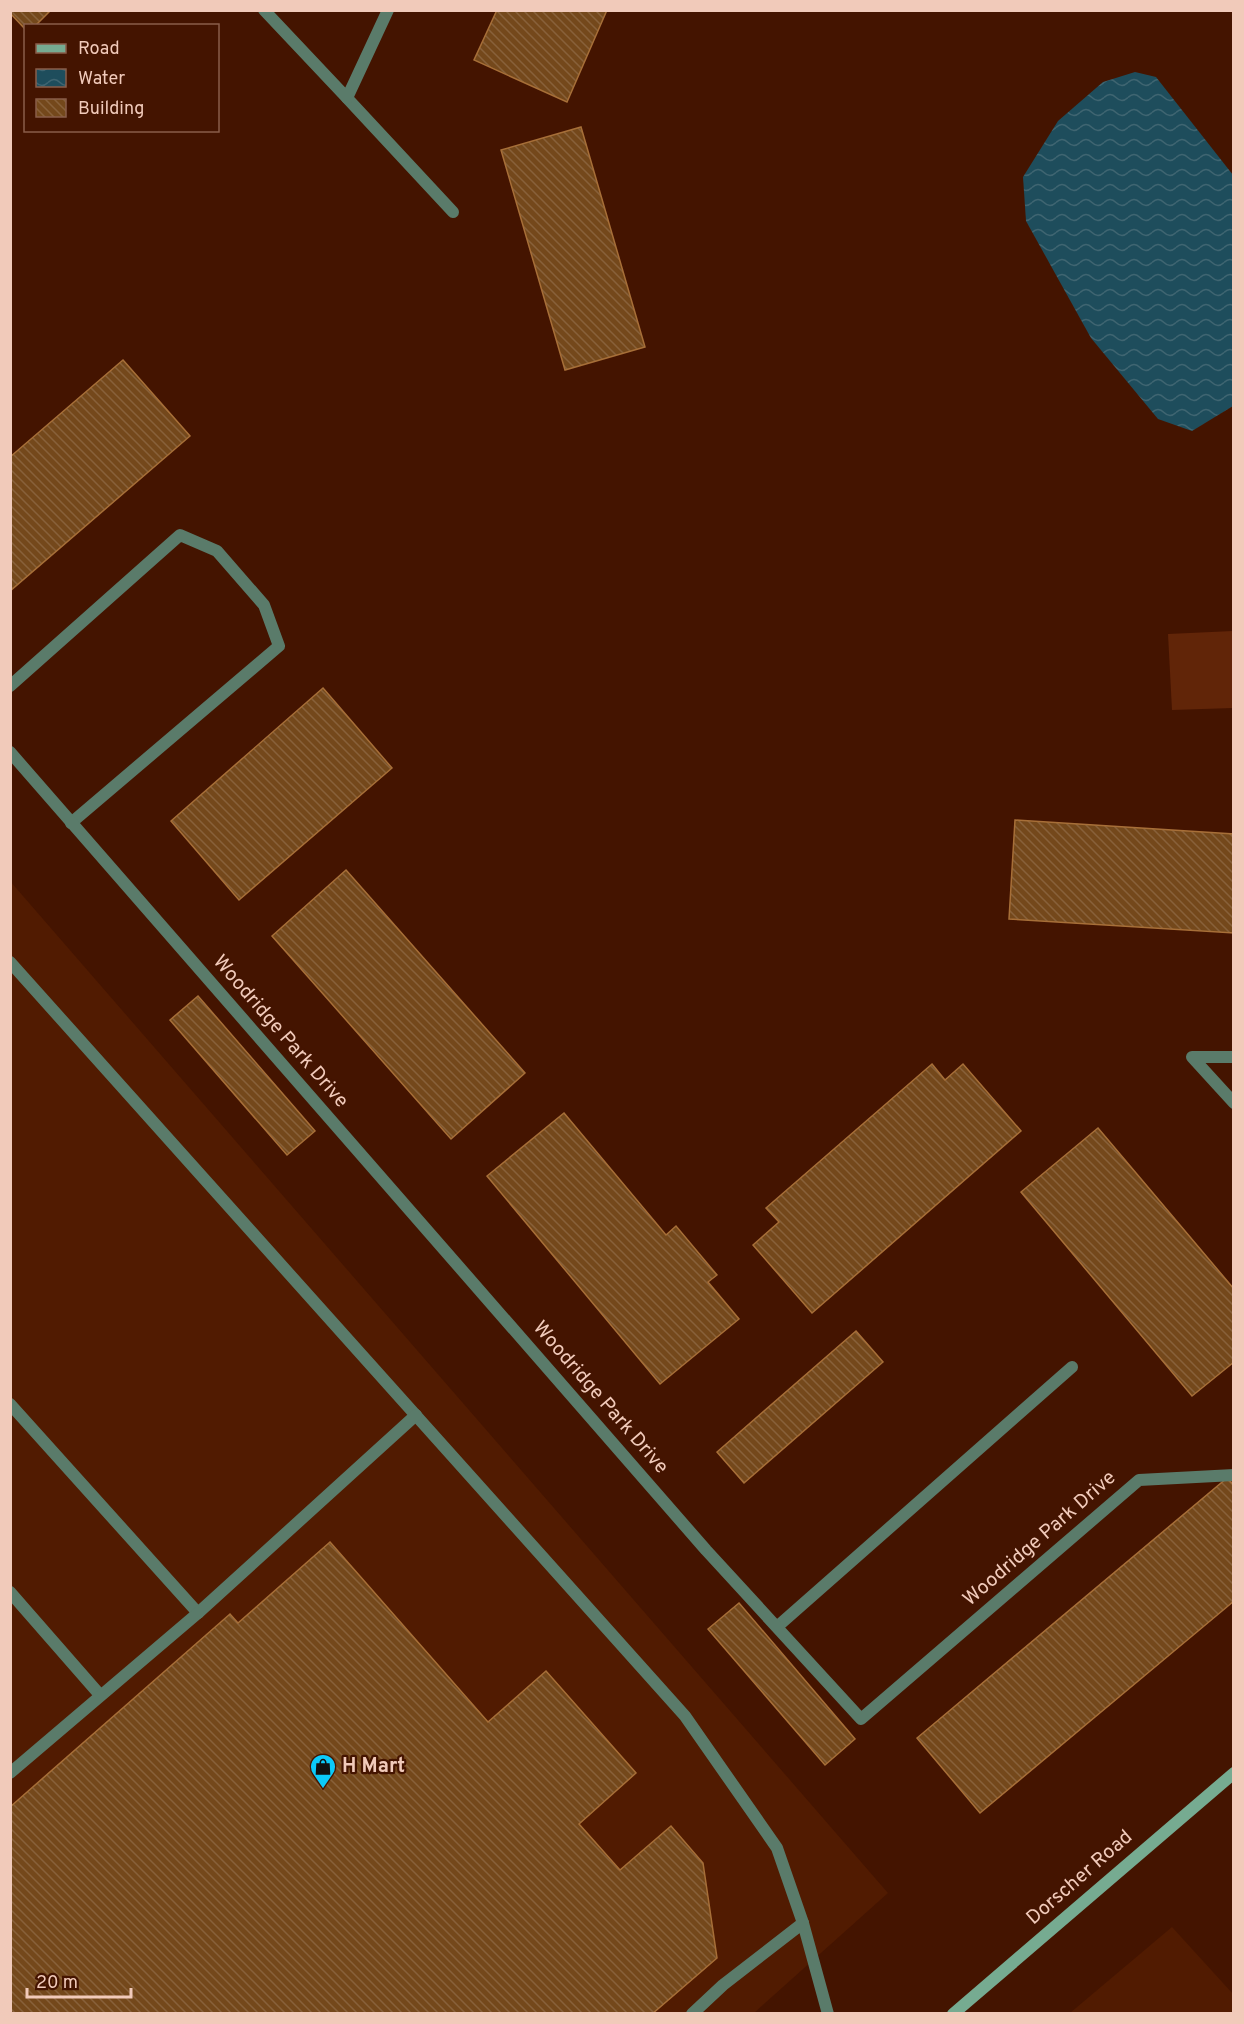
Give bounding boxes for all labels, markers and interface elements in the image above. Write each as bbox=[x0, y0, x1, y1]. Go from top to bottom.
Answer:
legend bbox=[24, 24, 219, 132]
text: Road bbox=[78, 38, 120, 61]
text: Water bbox=[78, 68, 125, 91]
text: Building bbox=[78, 98, 144, 121]
street label: Woodridge Park Drive bbox=[206, 950, 354, 1114]
street label: Woodridge Park Drive bbox=[526, 1316, 674, 1480]
street label: Woodridge Park Drive bbox=[958, 1465, 1122, 1613]
shop icon: H Mart bbox=[308, 1752, 338, 1790]
place label: H Mart bbox=[342, 1754, 405, 1780]
street label: Dorscher Road bbox=[1021, 1825, 1139, 1931]
scale bar bbox=[27, 1961, 130, 1999]
text: 20 m bbox=[36, 1972, 78, 1995]

